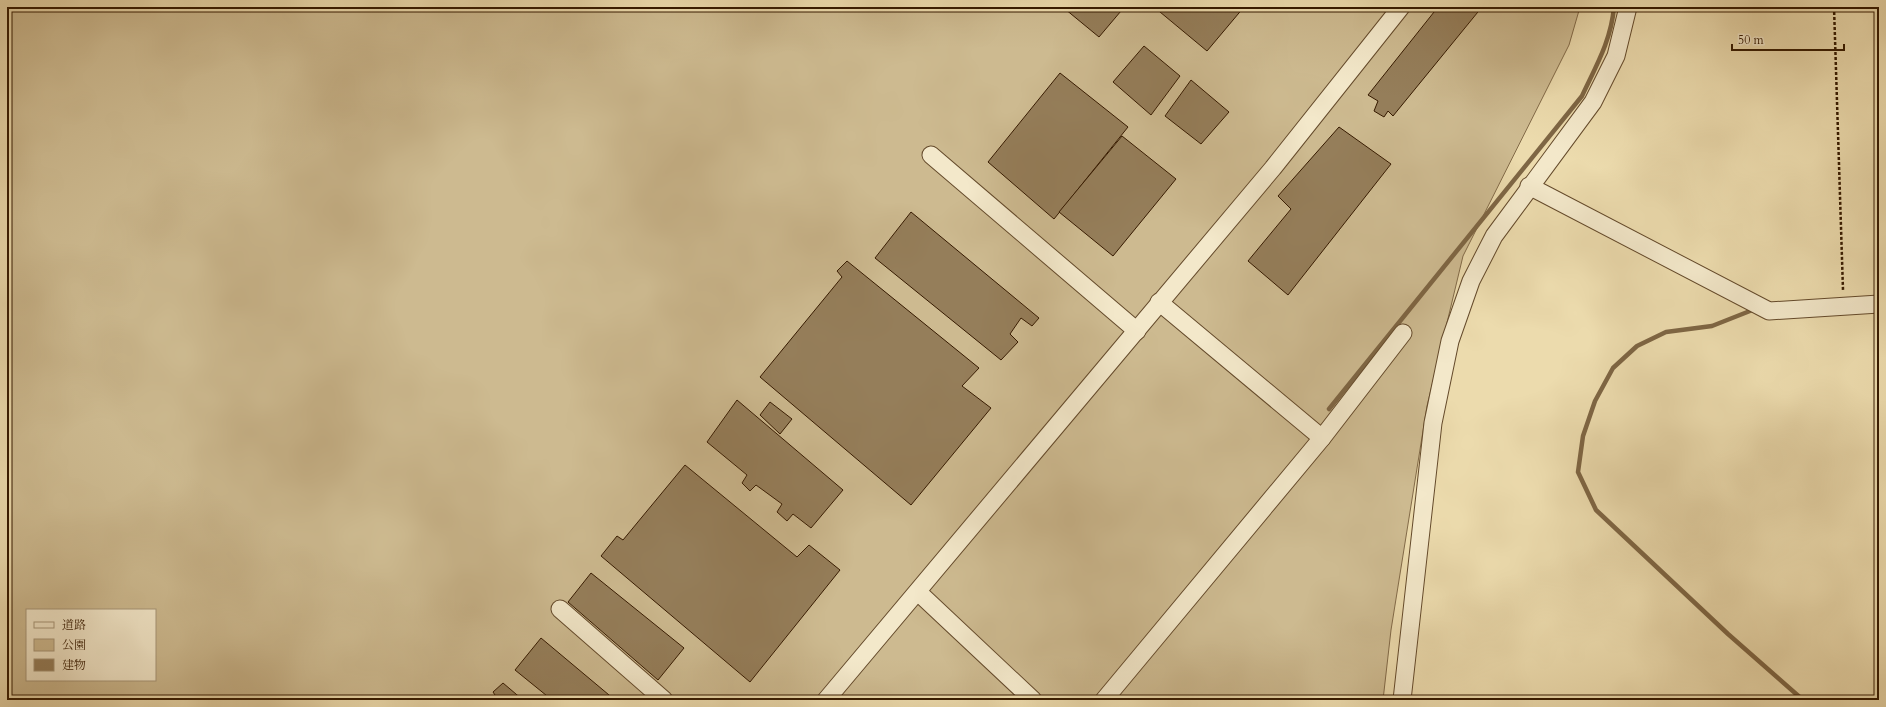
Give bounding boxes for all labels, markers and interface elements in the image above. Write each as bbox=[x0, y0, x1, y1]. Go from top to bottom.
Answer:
scale bar bbox=[1732, 26, 1844, 52]
text: 50 m bbox=[1738, 32, 1765, 48]
legend bbox=[26, 609, 156, 681]
text: 道路 bbox=[62, 617, 86, 633]
text: 公園 bbox=[62, 637, 86, 653]
text: 建物 bbox=[62, 657, 86, 673]

